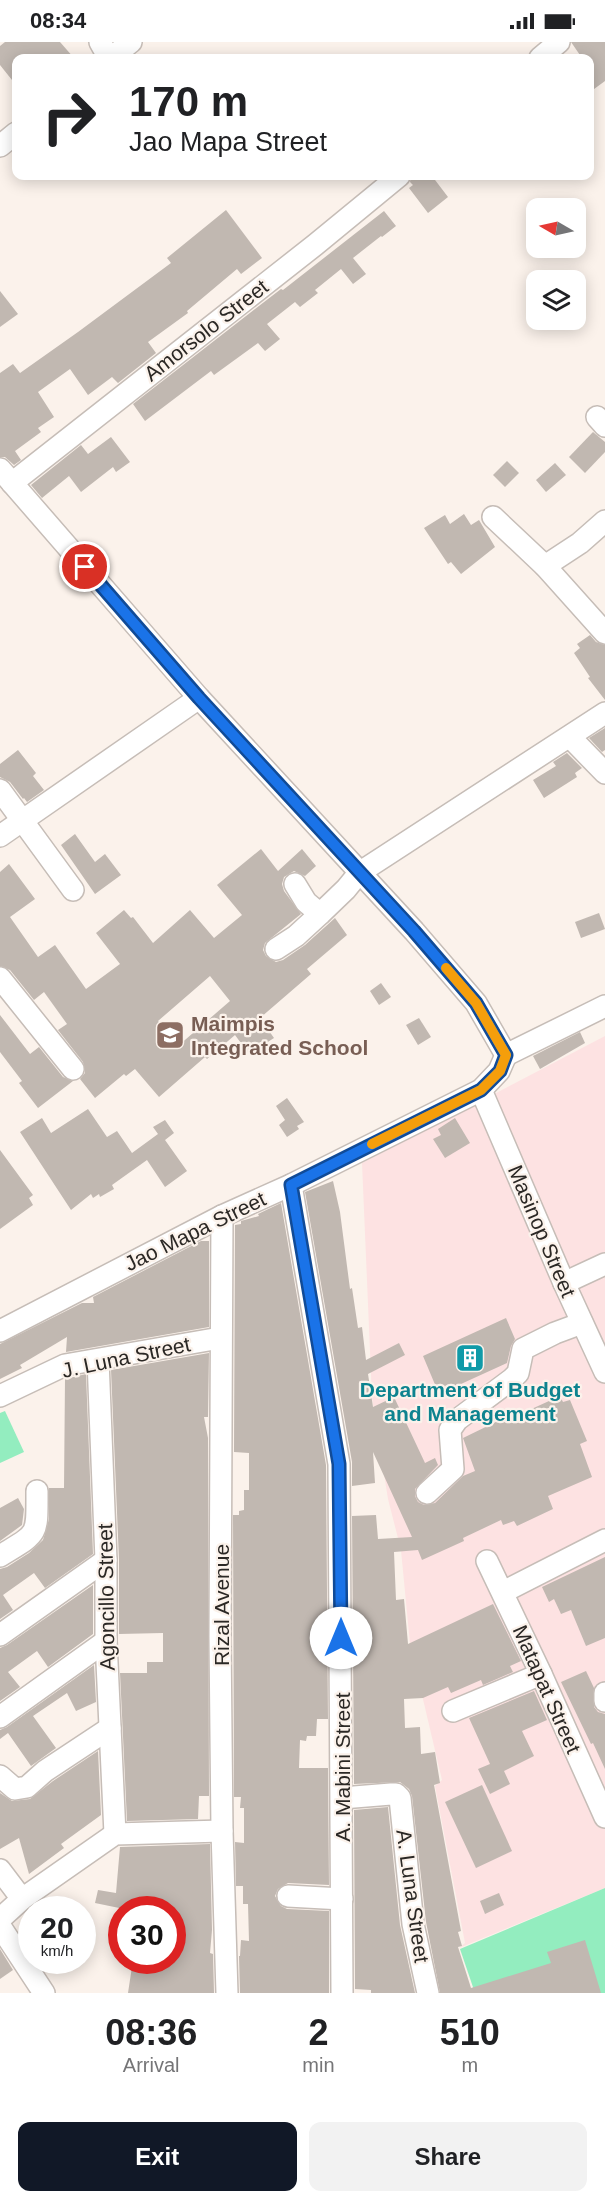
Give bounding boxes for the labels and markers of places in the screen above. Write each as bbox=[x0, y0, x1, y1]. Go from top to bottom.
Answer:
pin bbox=[59, 541, 110, 592]
place label: Maimpis Integrated School bbox=[191, 1012, 368, 1059]
school or university icon: Maimpis Integrated School bbox=[154, 1019, 186, 1051]
building icon: Department of Budget and Management bbox=[454, 1342, 486, 1374]
place label: Department of Budget and Management bbox=[360, 1378, 580, 1425]

